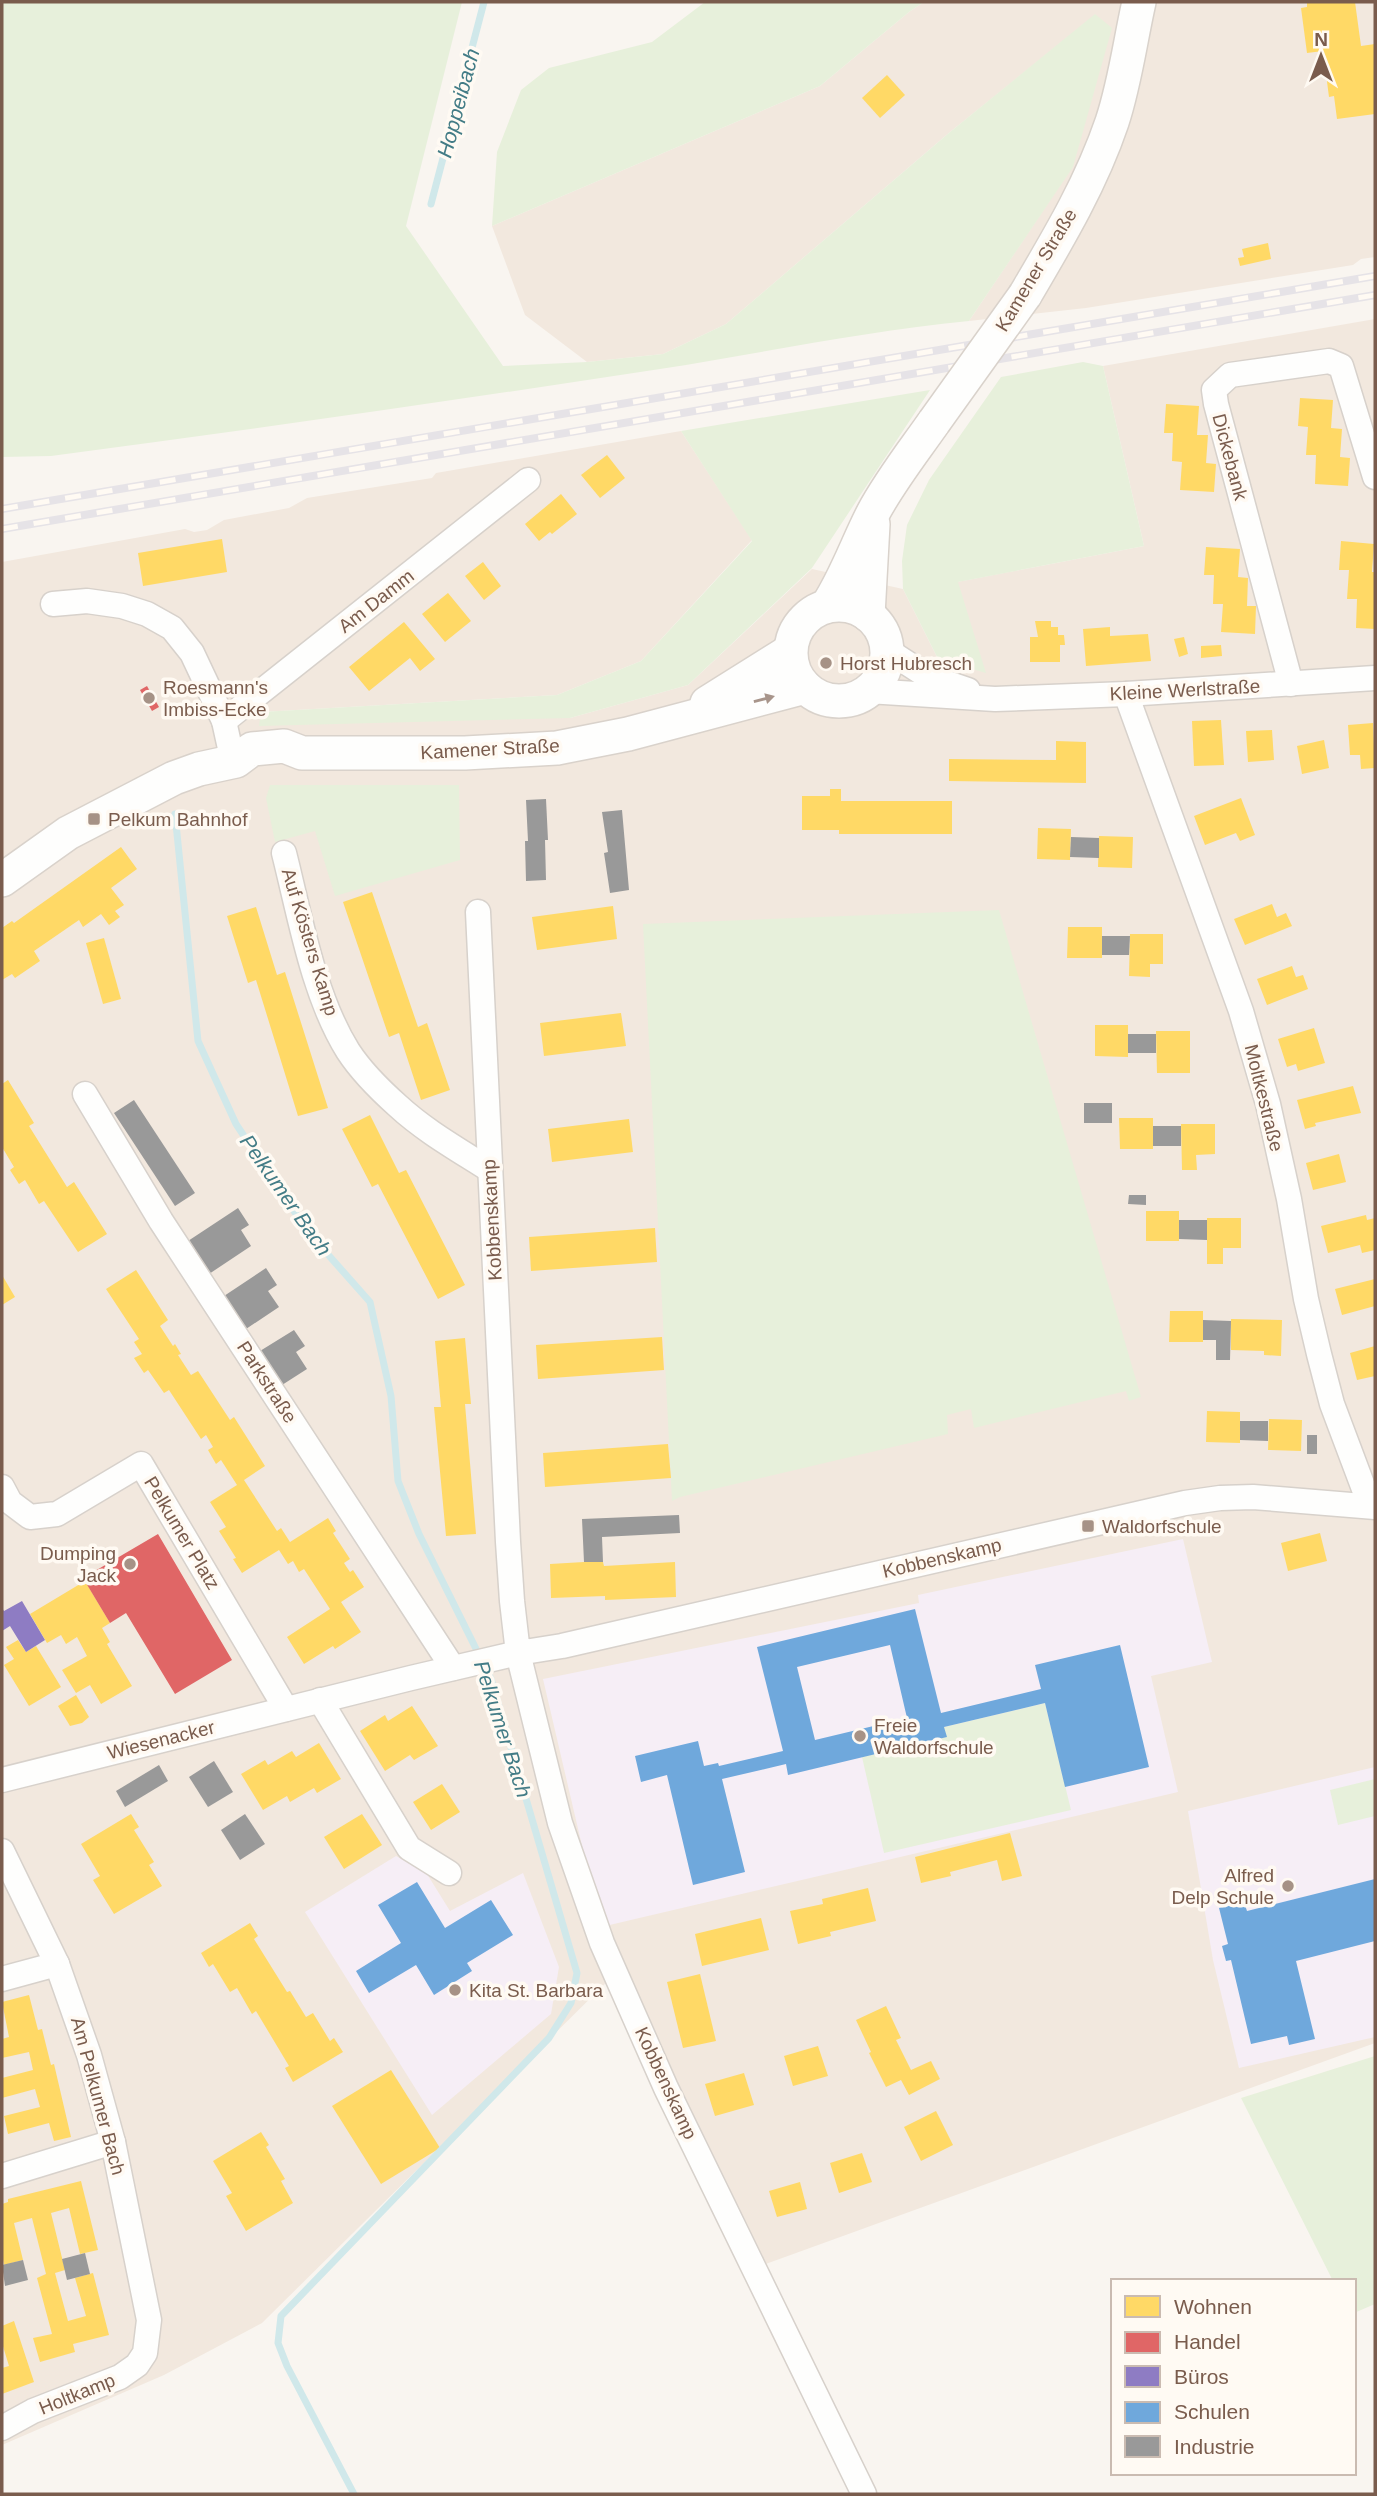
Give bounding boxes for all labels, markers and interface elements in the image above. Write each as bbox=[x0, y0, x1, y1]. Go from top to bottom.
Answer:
north arrow bbox=[1286, 21, 1356, 91]
text: N bbox=[1314, 29, 1328, 50]
water label: Hoppeibach bbox=[432, 46, 484, 160]
street label: Kamener Straße bbox=[991, 205, 1081, 335]
street label: Dickebank bbox=[1208, 411, 1252, 503]
street label: Am Damm bbox=[334, 565, 418, 637]
place label: Horst Hubresch bbox=[840, 653, 972, 674]
marker: Horst Hubresch bbox=[818, 655, 834, 671]
street label: Kleine Werlstraße bbox=[1109, 676, 1261, 704]
place label: Roesmann's Imbiss-Ecke bbox=[163, 677, 268, 720]
marker: Roesmann's Imbiss-Ecke bbox=[141, 690, 157, 706]
one-way arrow bbox=[753, 693, 775, 704]
street label: Kamener Straße bbox=[420, 735, 560, 763]
place label: Pelkum Bahnhof bbox=[108, 809, 248, 830]
marker: Pelkum Bahnhof bbox=[86, 811, 102, 827]
street label: Auf Kösters Kamp bbox=[278, 866, 342, 1018]
street label: Moltkestraße bbox=[1241, 1042, 1287, 1154]
water label: Pelkumer Bach bbox=[236, 1130, 336, 1260]
street label: Kobbenskamp bbox=[478, 1159, 506, 1281]
street label: Parkstraße bbox=[233, 1337, 301, 1427]
street label: Pelkumer Platz bbox=[140, 1473, 224, 1593]
place label: Waldorfschule bbox=[1102, 1516, 1222, 1537]
marker: Waldorfschule bbox=[1080, 1518, 1096, 1534]
street label: Kobbenskamp bbox=[880, 1534, 1004, 1582]
place label: Dumping Jack bbox=[40, 1543, 116, 1586]
marker: Dumping Jack bbox=[122, 1556, 138, 1572]
water label: Pelkumer Bach bbox=[470, 1658, 536, 1800]
place label: Freie Waldorfschule bbox=[874, 1715, 994, 1758]
street label: Wiesenacker bbox=[105, 1716, 217, 1763]
marker: Freie Waldorfschule bbox=[852, 1728, 868, 1744]
place label: Alfred Delp Schule bbox=[1172, 1865, 1274, 1908]
marker: Alfred Delp Schule bbox=[1280, 1878, 1296, 1894]
place label: Kita St. Barbara bbox=[469, 1980, 604, 2001]
marker: Kita St. Barbara bbox=[447, 1982, 463, 1998]
street label: Am Pelkumer Bach bbox=[67, 2015, 129, 2177]
street label: Kobbenskamp bbox=[631, 2024, 701, 2142]
legend bbox=[1111, 2279, 1356, 2475]
text: Wohnen bbox=[1174, 2295, 1252, 2318]
text: Handel bbox=[1174, 2330, 1241, 2353]
text: Büros bbox=[1174, 2365, 1229, 2388]
street label: Holtkamp bbox=[36, 2369, 118, 2419]
text: Schulen bbox=[1174, 2400, 1250, 2423]
text: Industrie bbox=[1174, 2435, 1255, 2458]

